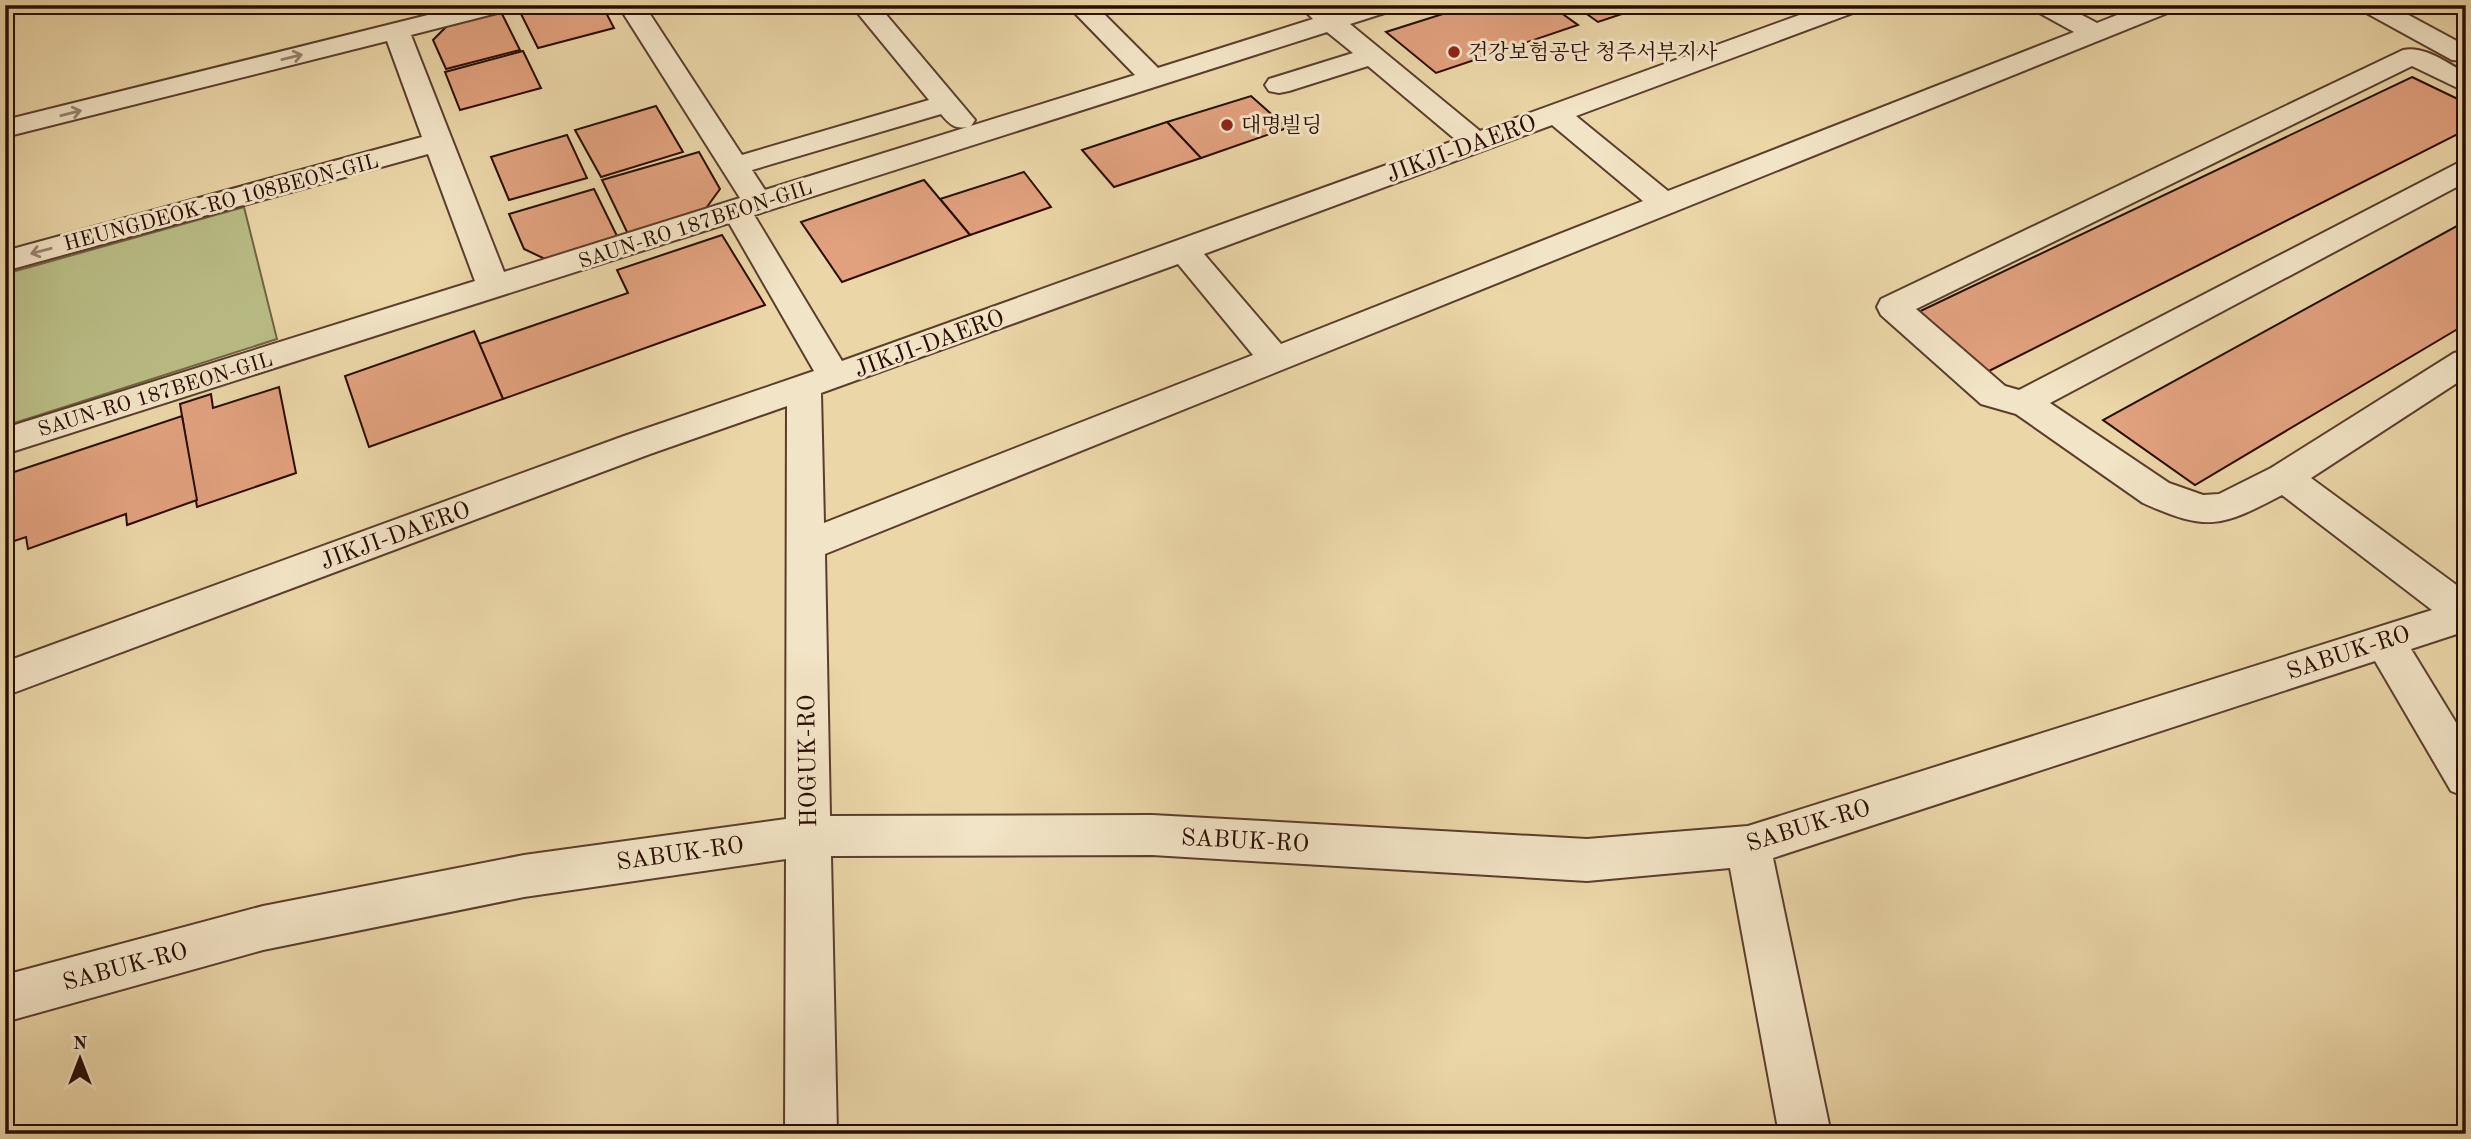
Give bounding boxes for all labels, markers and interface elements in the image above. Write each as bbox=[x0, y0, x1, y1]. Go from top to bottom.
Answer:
place label: 건강보험공단 청주서부지사 bbox=[1468, 41, 1718, 64]
marker: 건강보험공단 청주서부지사 bbox=[1446, 44, 1462, 60]
one-way arrow bbox=[280, 50, 303, 63]
one-way arrow bbox=[60, 106, 82, 119]
street label: JIKJI-DAERO bbox=[1384, 112, 1540, 188]
place label: 대명빌딩 bbox=[1241, 114, 1322, 137]
marker: 대명빌딩 bbox=[1219, 117, 1235, 133]
street label: HEUNGDEOK-RO 108BEON-GIL bbox=[62, 151, 381, 256]
street label: SAUN-RO 187BEON-GIL bbox=[576, 178, 815, 273]
one-way arrow bbox=[31, 246, 53, 259]
street label: JIKJI-DAERO bbox=[852, 307, 1008, 383]
street label: SAUN-RO 187BEON-GIL bbox=[35, 350, 275, 441]
street label: JIKJI-DAERO bbox=[318, 499, 474, 575]
street label: SABUK-RO bbox=[2284, 623, 2413, 685]
street label: HOGUK-RO bbox=[796, 694, 822, 828]
street label: SABUK-RO bbox=[1744, 797, 1873, 857]
street label: SABUK-RO bbox=[1180, 827, 1310, 857]
street label: SABUK-RO bbox=[615, 834, 746, 876]
street label: SABUK-RO bbox=[60, 940, 191, 996]
north arrow bbox=[46, 1024, 116, 1094]
text: N bbox=[73, 1035, 88, 1054]

